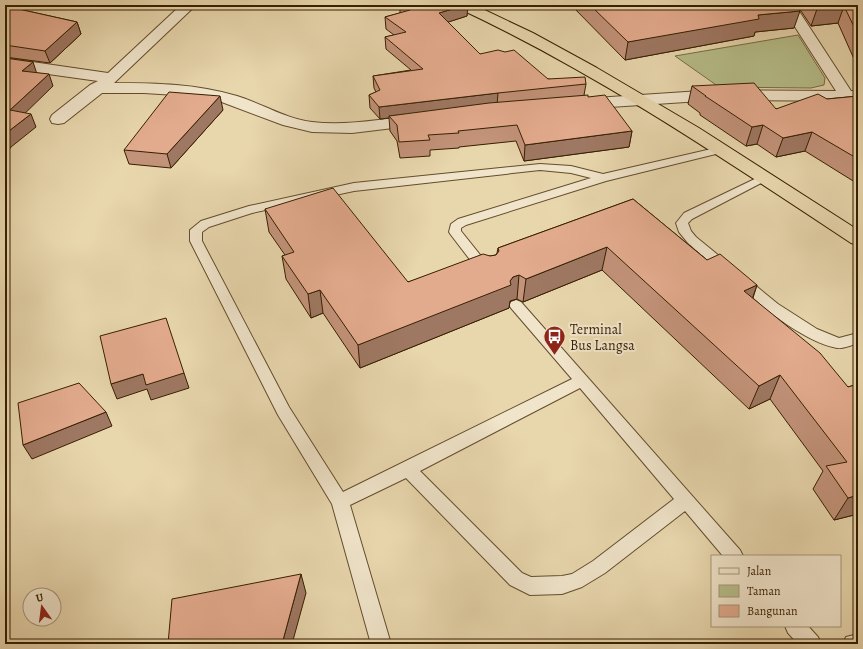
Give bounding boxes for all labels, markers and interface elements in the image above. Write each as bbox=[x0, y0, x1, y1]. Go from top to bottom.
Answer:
place label: Terminal Bus Langsa bbox=[570, 320, 635, 355]
bus stop icon: Terminal Bus Langsa bbox=[542, 324, 568, 357]
legend bbox=[711, 555, 841, 627]
text: Jalan bbox=[747, 563, 772, 579]
text: Taman bbox=[747, 583, 781, 599]
north arrow bbox=[22, 587, 62, 627]
text: U bbox=[34, 589, 46, 606]
text: Bangunan bbox=[747, 603, 798, 619]

